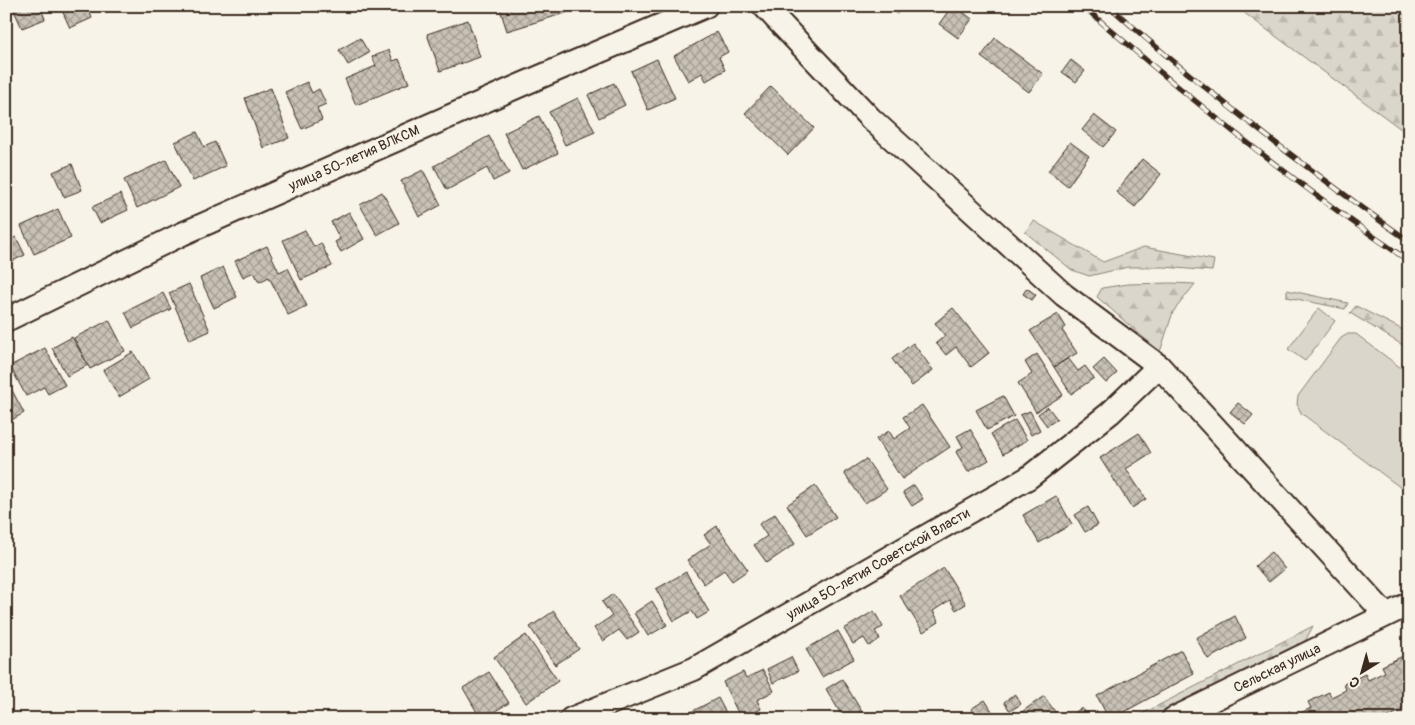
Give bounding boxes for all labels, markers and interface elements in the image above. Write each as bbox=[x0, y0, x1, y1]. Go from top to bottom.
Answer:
street label: улица 50-летия ВЛКСМ bbox=[285, 122, 422, 195]
street label: улица 50-летия Советской Власти bbox=[783, 504, 973, 624]
street label: Сельская улица bbox=[1231, 640, 1323, 696]
north arrow bbox=[1338, 648, 1388, 698]
text: С bbox=[1346, 672, 1363, 691]

